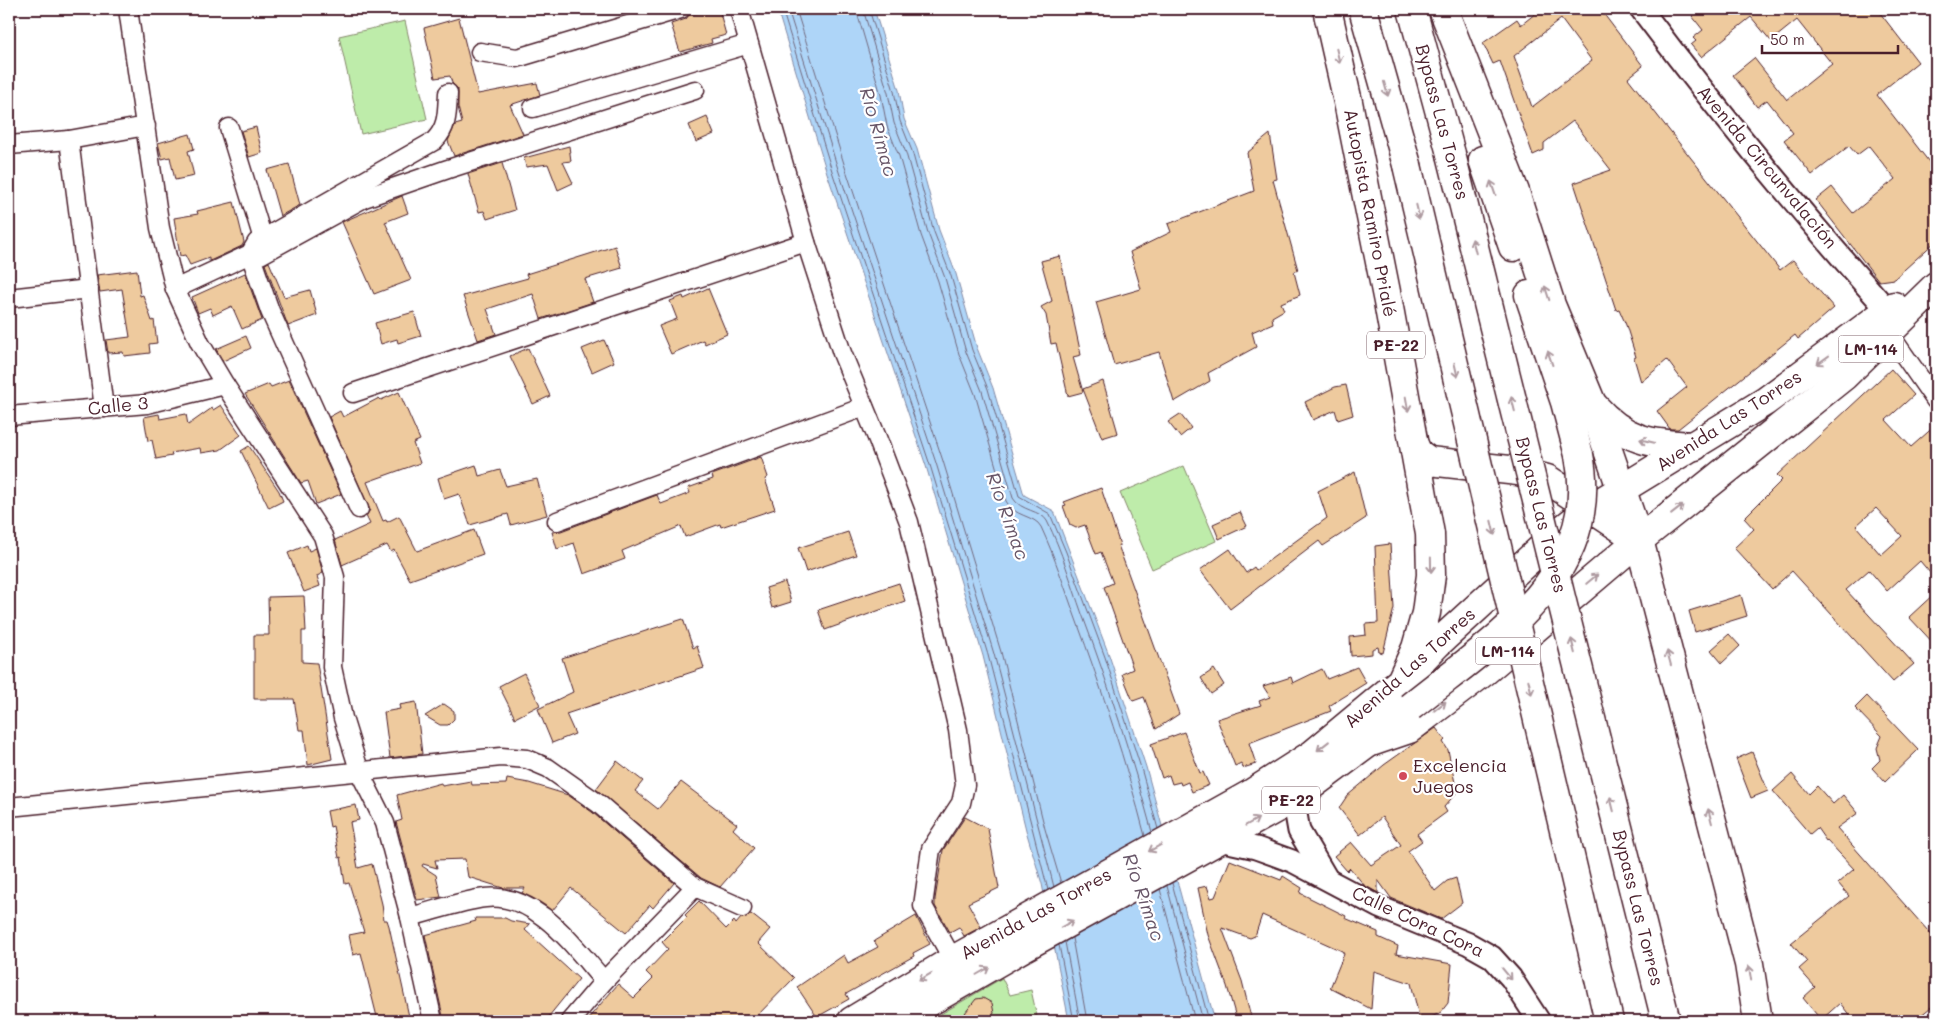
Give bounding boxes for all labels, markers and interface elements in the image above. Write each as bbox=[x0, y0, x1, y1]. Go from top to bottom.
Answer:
scale bar bbox=[1762, 22, 1899, 54]
text: 50 m bbox=[1770, 29, 1805, 49]
street label: Bypass Las Torres bbox=[1411, 41, 1475, 202]
one-way arrow bbox=[1334, 48, 1343, 64]
street label: Avenida Circunvalación bbox=[1692, 80, 1843, 253]
one-way arrow bbox=[1381, 81, 1391, 97]
water label: Río Rímac bbox=[855, 84, 904, 179]
street label: Autopista Ramiro Prialé bbox=[1339, 107, 1403, 319]
one-way arrow bbox=[1488, 181, 1497, 196]
one-way arrow bbox=[1414, 204, 1423, 220]
one-way arrow bbox=[1469, 238, 1478, 254]
one-way arrow bbox=[1542, 286, 1552, 302]
road number: PE-22 bbox=[1367, 332, 1425, 358]
road number: LM-114 bbox=[1838, 336, 1904, 362]
one-way arrow bbox=[1545, 351, 1554, 367]
one-way arrow bbox=[1817, 355, 1831, 365]
one-way arrow bbox=[1452, 362, 1461, 378]
street label: Avenida Las Torres bbox=[1651, 364, 1806, 476]
street label: Calle 3 bbox=[87, 390, 149, 420]
one-way arrow bbox=[1403, 396, 1412, 412]
one-way arrow bbox=[1508, 396, 1517, 412]
street label: Bypass Las Torres bbox=[1511, 434, 1573, 595]
one-way arrow bbox=[1639, 436, 1655, 445]
water label: Río Rímac bbox=[981, 468, 1036, 563]
one-way arrow bbox=[1670, 504, 1683, 515]
one-way arrow bbox=[1489, 520, 1498, 536]
one-way arrow bbox=[1426, 556, 1436, 573]
one-way arrow bbox=[1585, 574, 1598, 585]
street label: Avenida Las Torres bbox=[1338, 602, 1480, 733]
road number: LM-114 bbox=[1476, 637, 1540, 664]
one-way arrow bbox=[1568, 639, 1577, 655]
one-way arrow bbox=[1664, 651, 1674, 667]
one-way arrow bbox=[1526, 678, 1535, 694]
one-way arrow bbox=[1434, 701, 1447, 712]
one-way arrow bbox=[1317, 740, 1330, 751]
place label: Excelencia Juegos bbox=[1413, 753, 1507, 798]
marker: Excelencia Juegos bbox=[1397, 770, 1409, 782]
road number: PE-22 bbox=[1262, 786, 1320, 814]
one-way arrow bbox=[1607, 797, 1616, 813]
one-way arrow bbox=[1705, 808, 1714, 824]
one-way arrow bbox=[1244, 817, 1259, 826]
street label: Bypass Las Torres bbox=[1608, 827, 1670, 988]
one-way arrow bbox=[1148, 844, 1163, 853]
water label: Río Rímac bbox=[1118, 849, 1171, 944]
street label: Avenida Las Torres bbox=[956, 862, 1115, 965]
street label: Calle Cora Cora bbox=[1348, 880, 1488, 962]
one-way arrow bbox=[1059, 918, 1074, 928]
one-way arrow bbox=[976, 965, 990, 975]
one-way arrow bbox=[1745, 966, 1755, 982]
one-way arrow bbox=[1501, 967, 1512, 980]
one-way arrow bbox=[919, 972, 933, 982]

